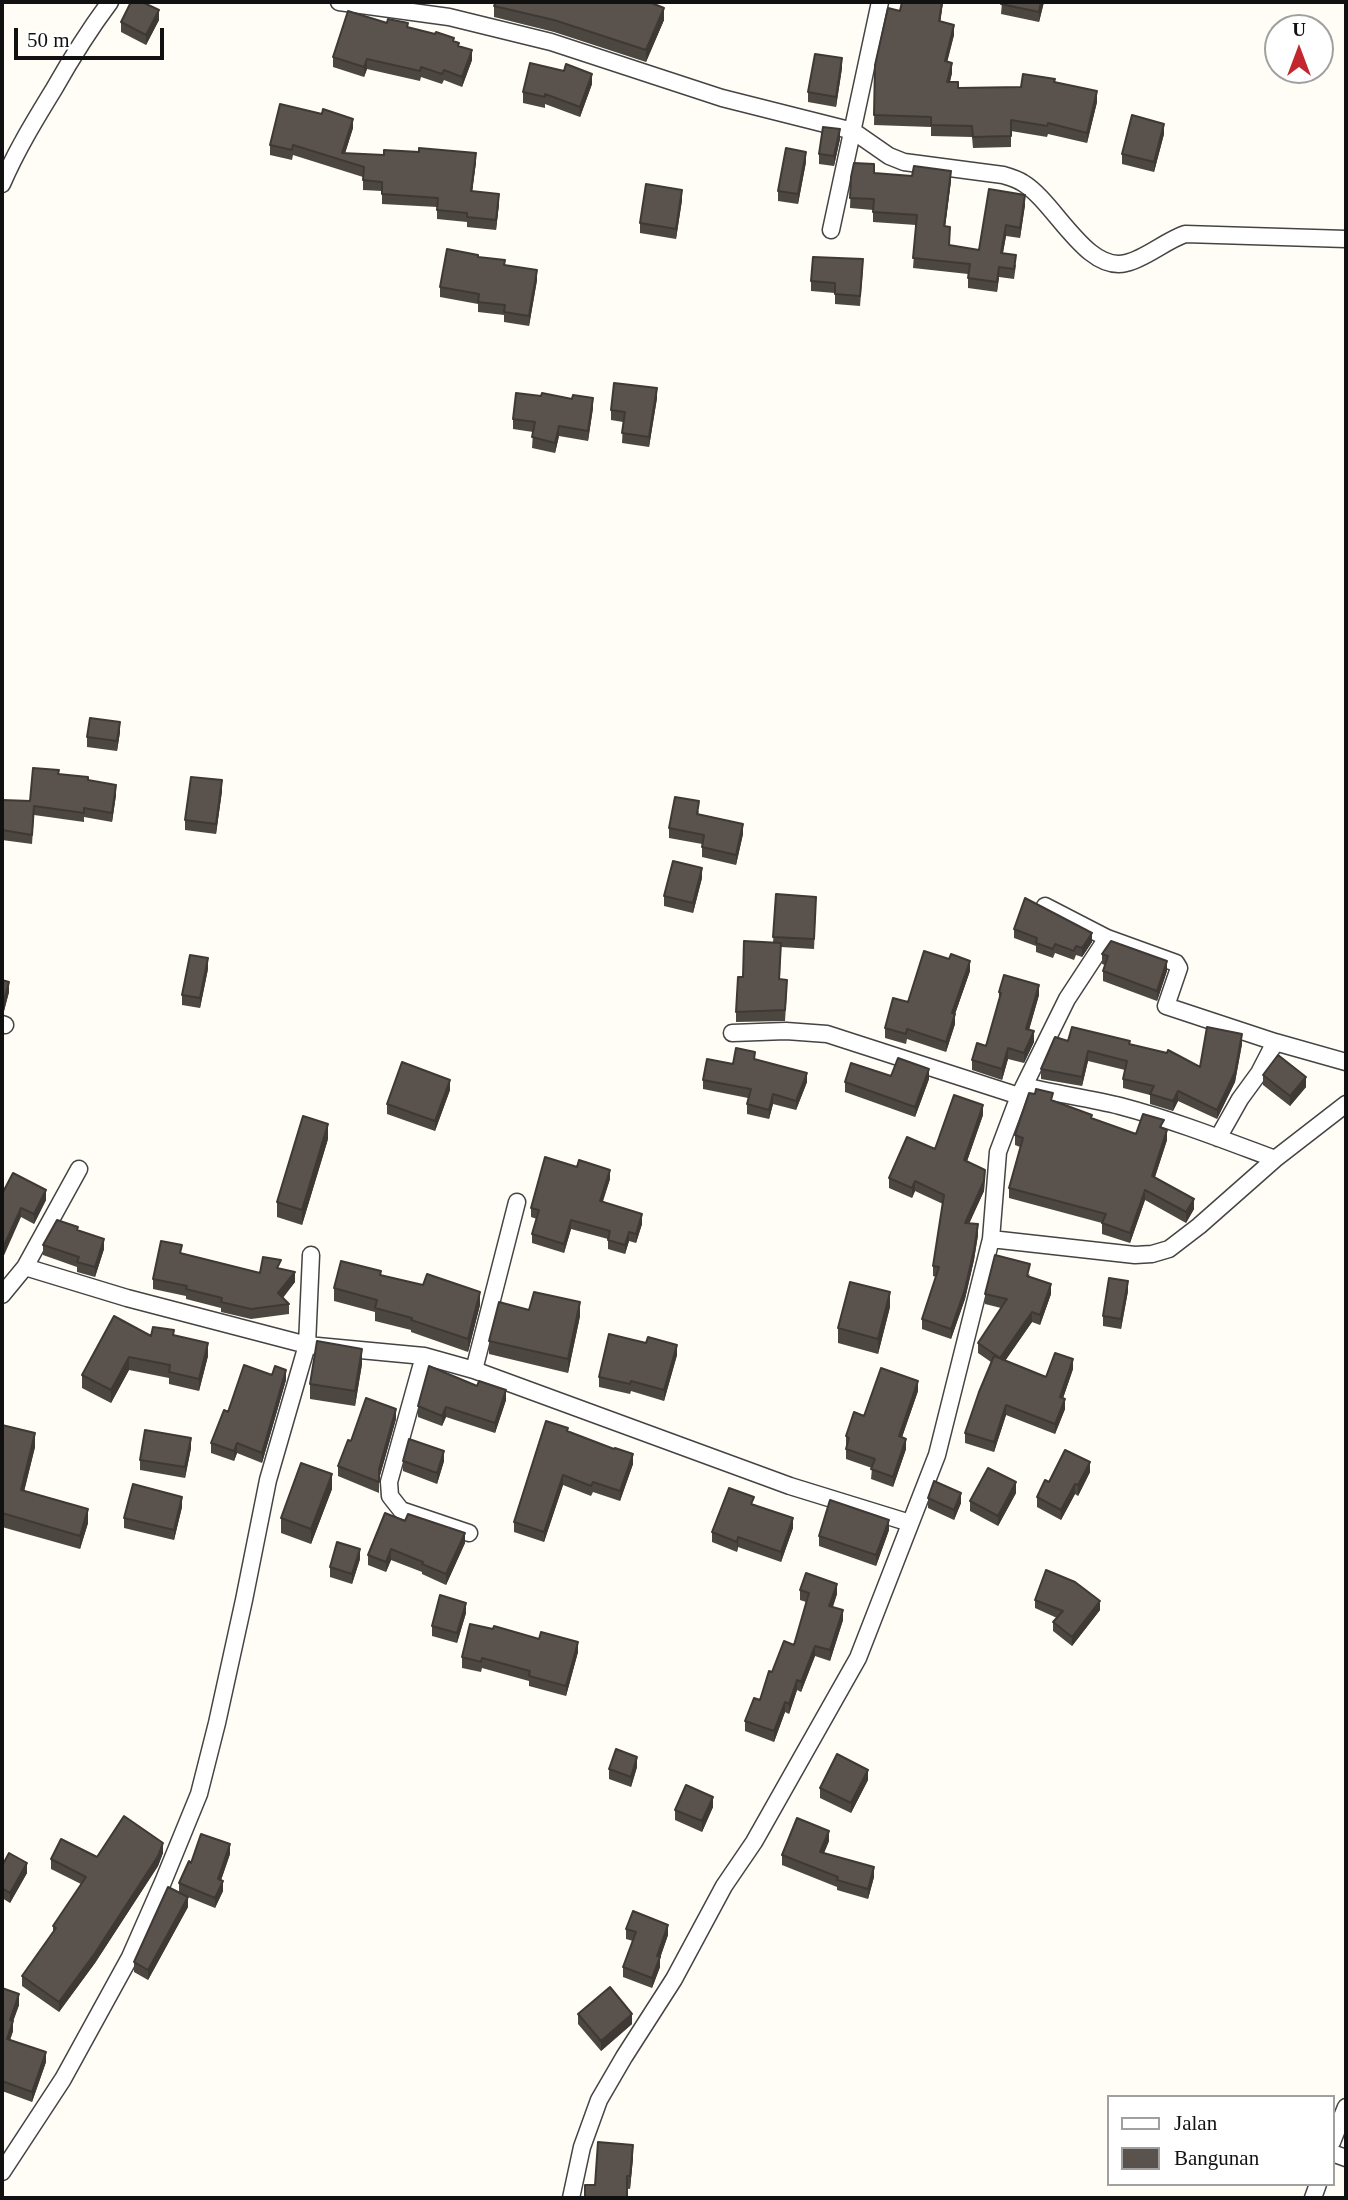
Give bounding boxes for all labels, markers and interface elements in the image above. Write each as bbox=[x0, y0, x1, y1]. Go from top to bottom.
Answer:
scale bar bbox=[18, 14, 168, 58]
north arrow bbox=[1264, 14, 1334, 84]
text: U bbox=[1292, 19, 1306, 40]
text: 50 m bbox=[27, 28, 70, 52]
legend bbox=[1106, 2095, 1334, 2186]
text: Jalan bbox=[1174, 2111, 1217, 2135]
text: Bangunan bbox=[1174, 2146, 1259, 2170]

